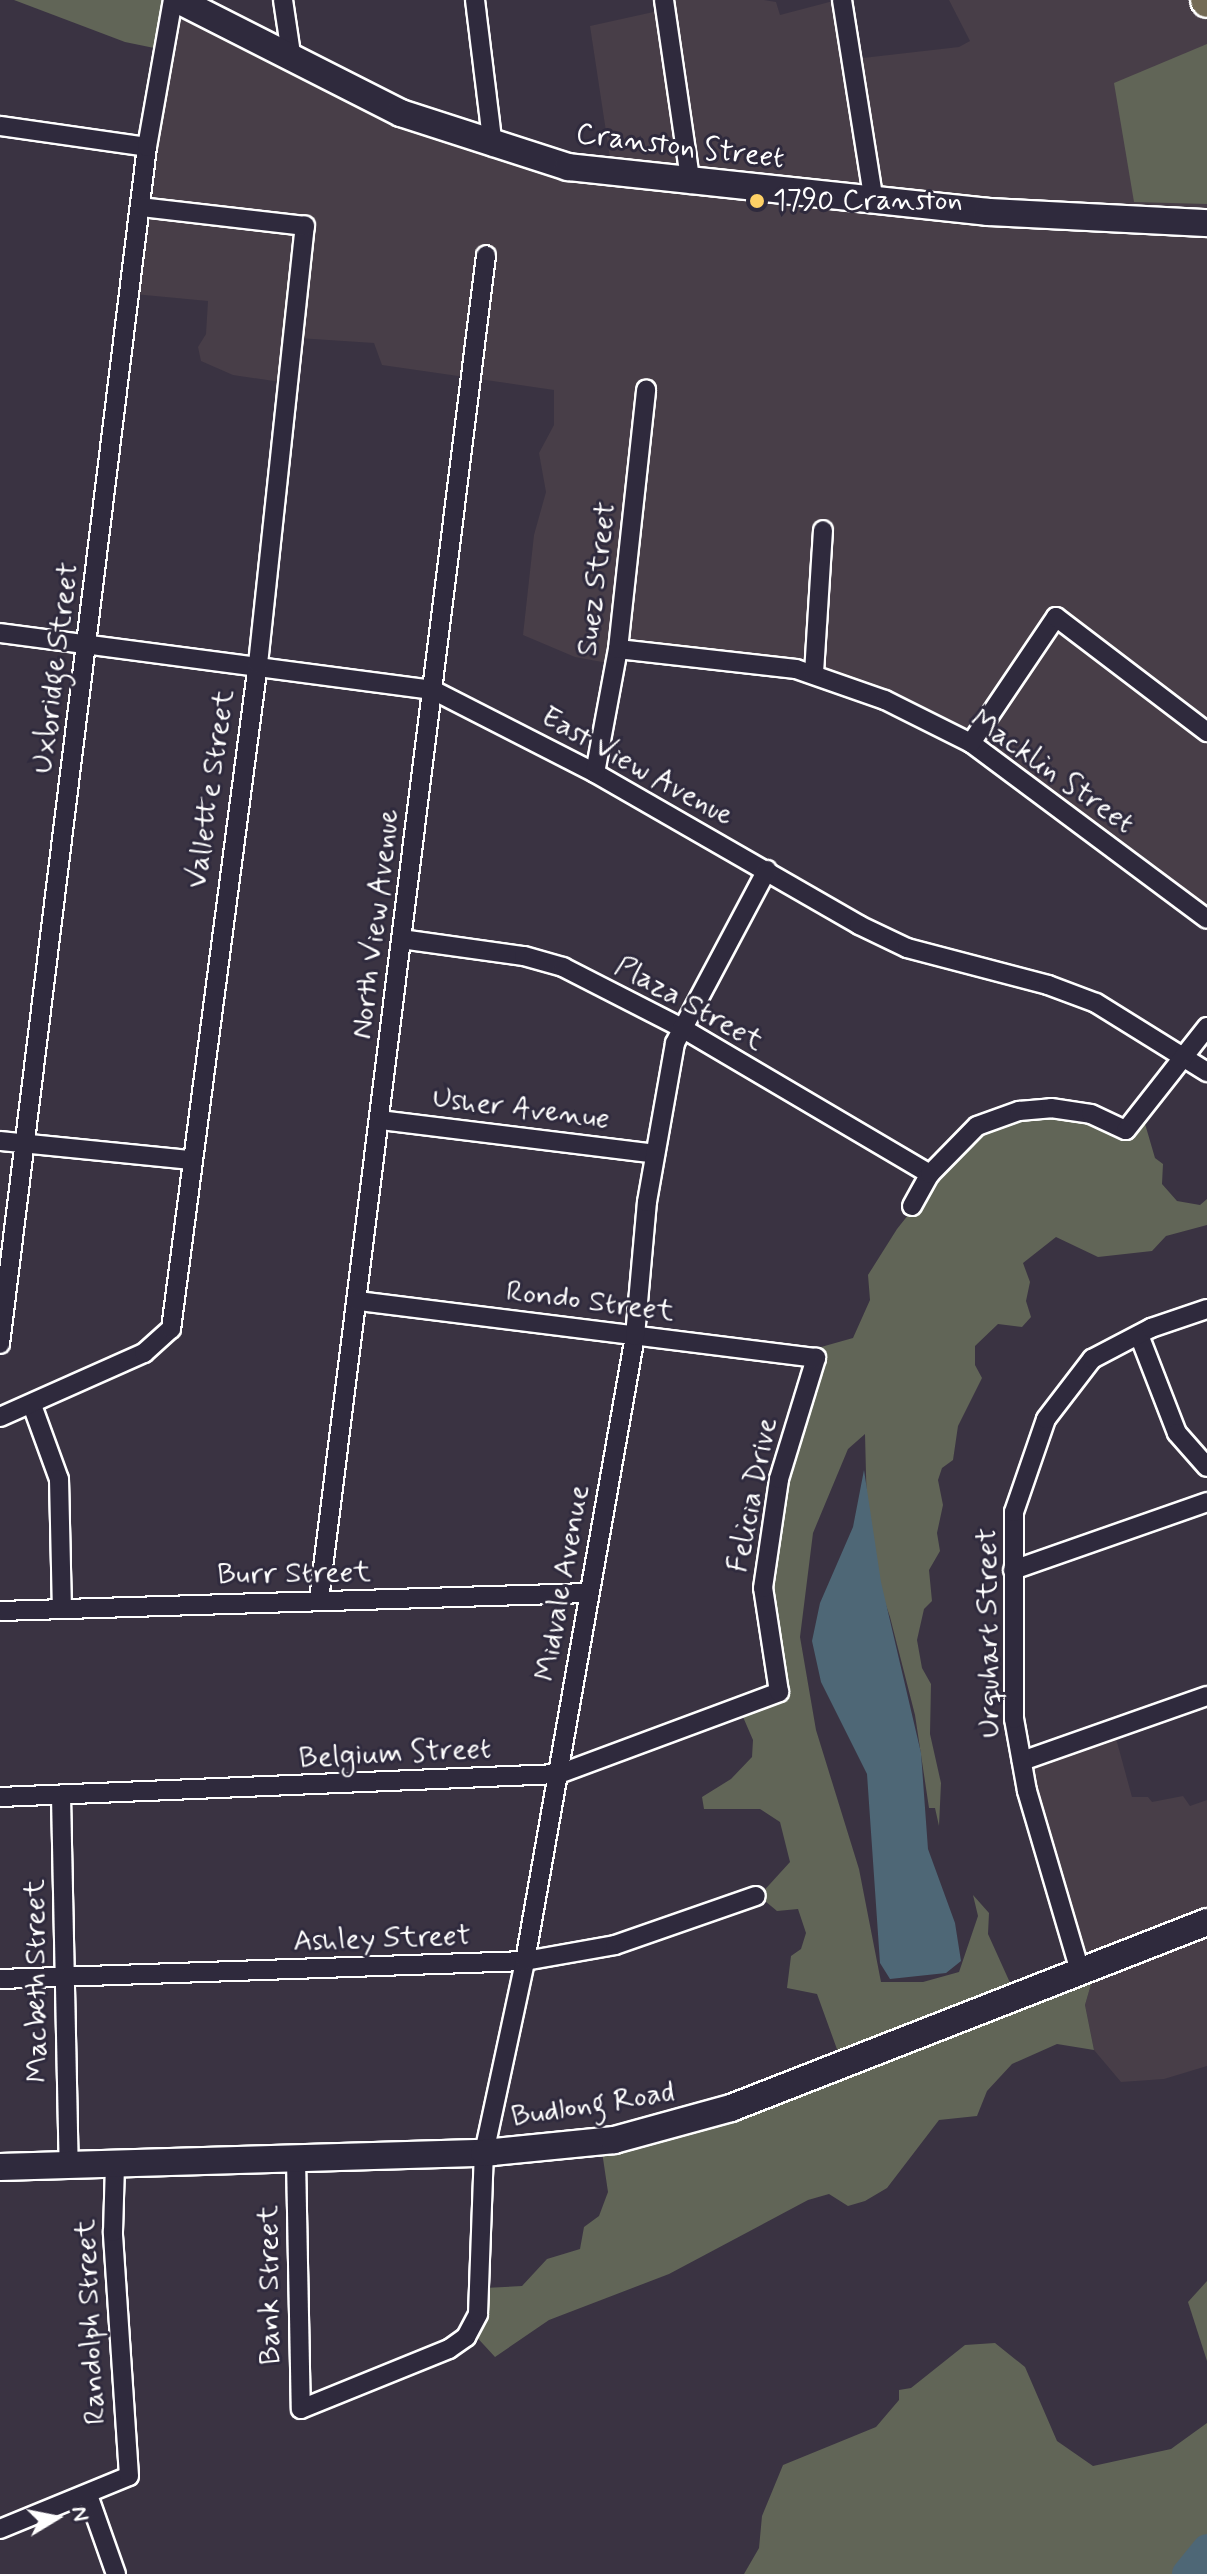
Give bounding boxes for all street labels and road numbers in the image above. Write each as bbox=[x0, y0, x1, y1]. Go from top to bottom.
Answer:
street label: Cranston Street bbox=[571, 116, 789, 178]
street label: Suez Street bbox=[570, 500, 624, 658]
street label: Uxbridge Street bbox=[25, 561, 87, 775]
street label: Vallette Street bbox=[179, 687, 243, 891]
street label: East View Avenue bbox=[531, 697, 743, 837]
street label: Macklin Street bbox=[961, 701, 1143, 843]
street label: North View Avenue bbox=[344, 803, 408, 1045]
street label: Plaza Street bbox=[608, 948, 770, 1060]
street label: Usher Avenue bbox=[432, 1081, 610, 1137]
street label: Rondo Street bbox=[504, 1274, 676, 1330]
street label: Felicia Drive bbox=[720, 1415, 786, 1575]
street label: Midvale Avenue bbox=[528, 1482, 598, 1684]
street label: Urquhart Street bbox=[969, 1528, 1009, 1738]
street label: Burr Street bbox=[217, 1555, 371, 1593]
street label: Belgium Street bbox=[295, 1731, 495, 1777]
street label: Macbeth Street bbox=[17, 1879, 57, 2083]
street label: Ashley Street bbox=[293, 1918, 471, 1960]
street label: Budlong Road bbox=[510, 2074, 676, 2136]
street label: Bank Street bbox=[251, 2205, 289, 2365]
street label: Randolph Street bbox=[68, 2218, 114, 2426]

